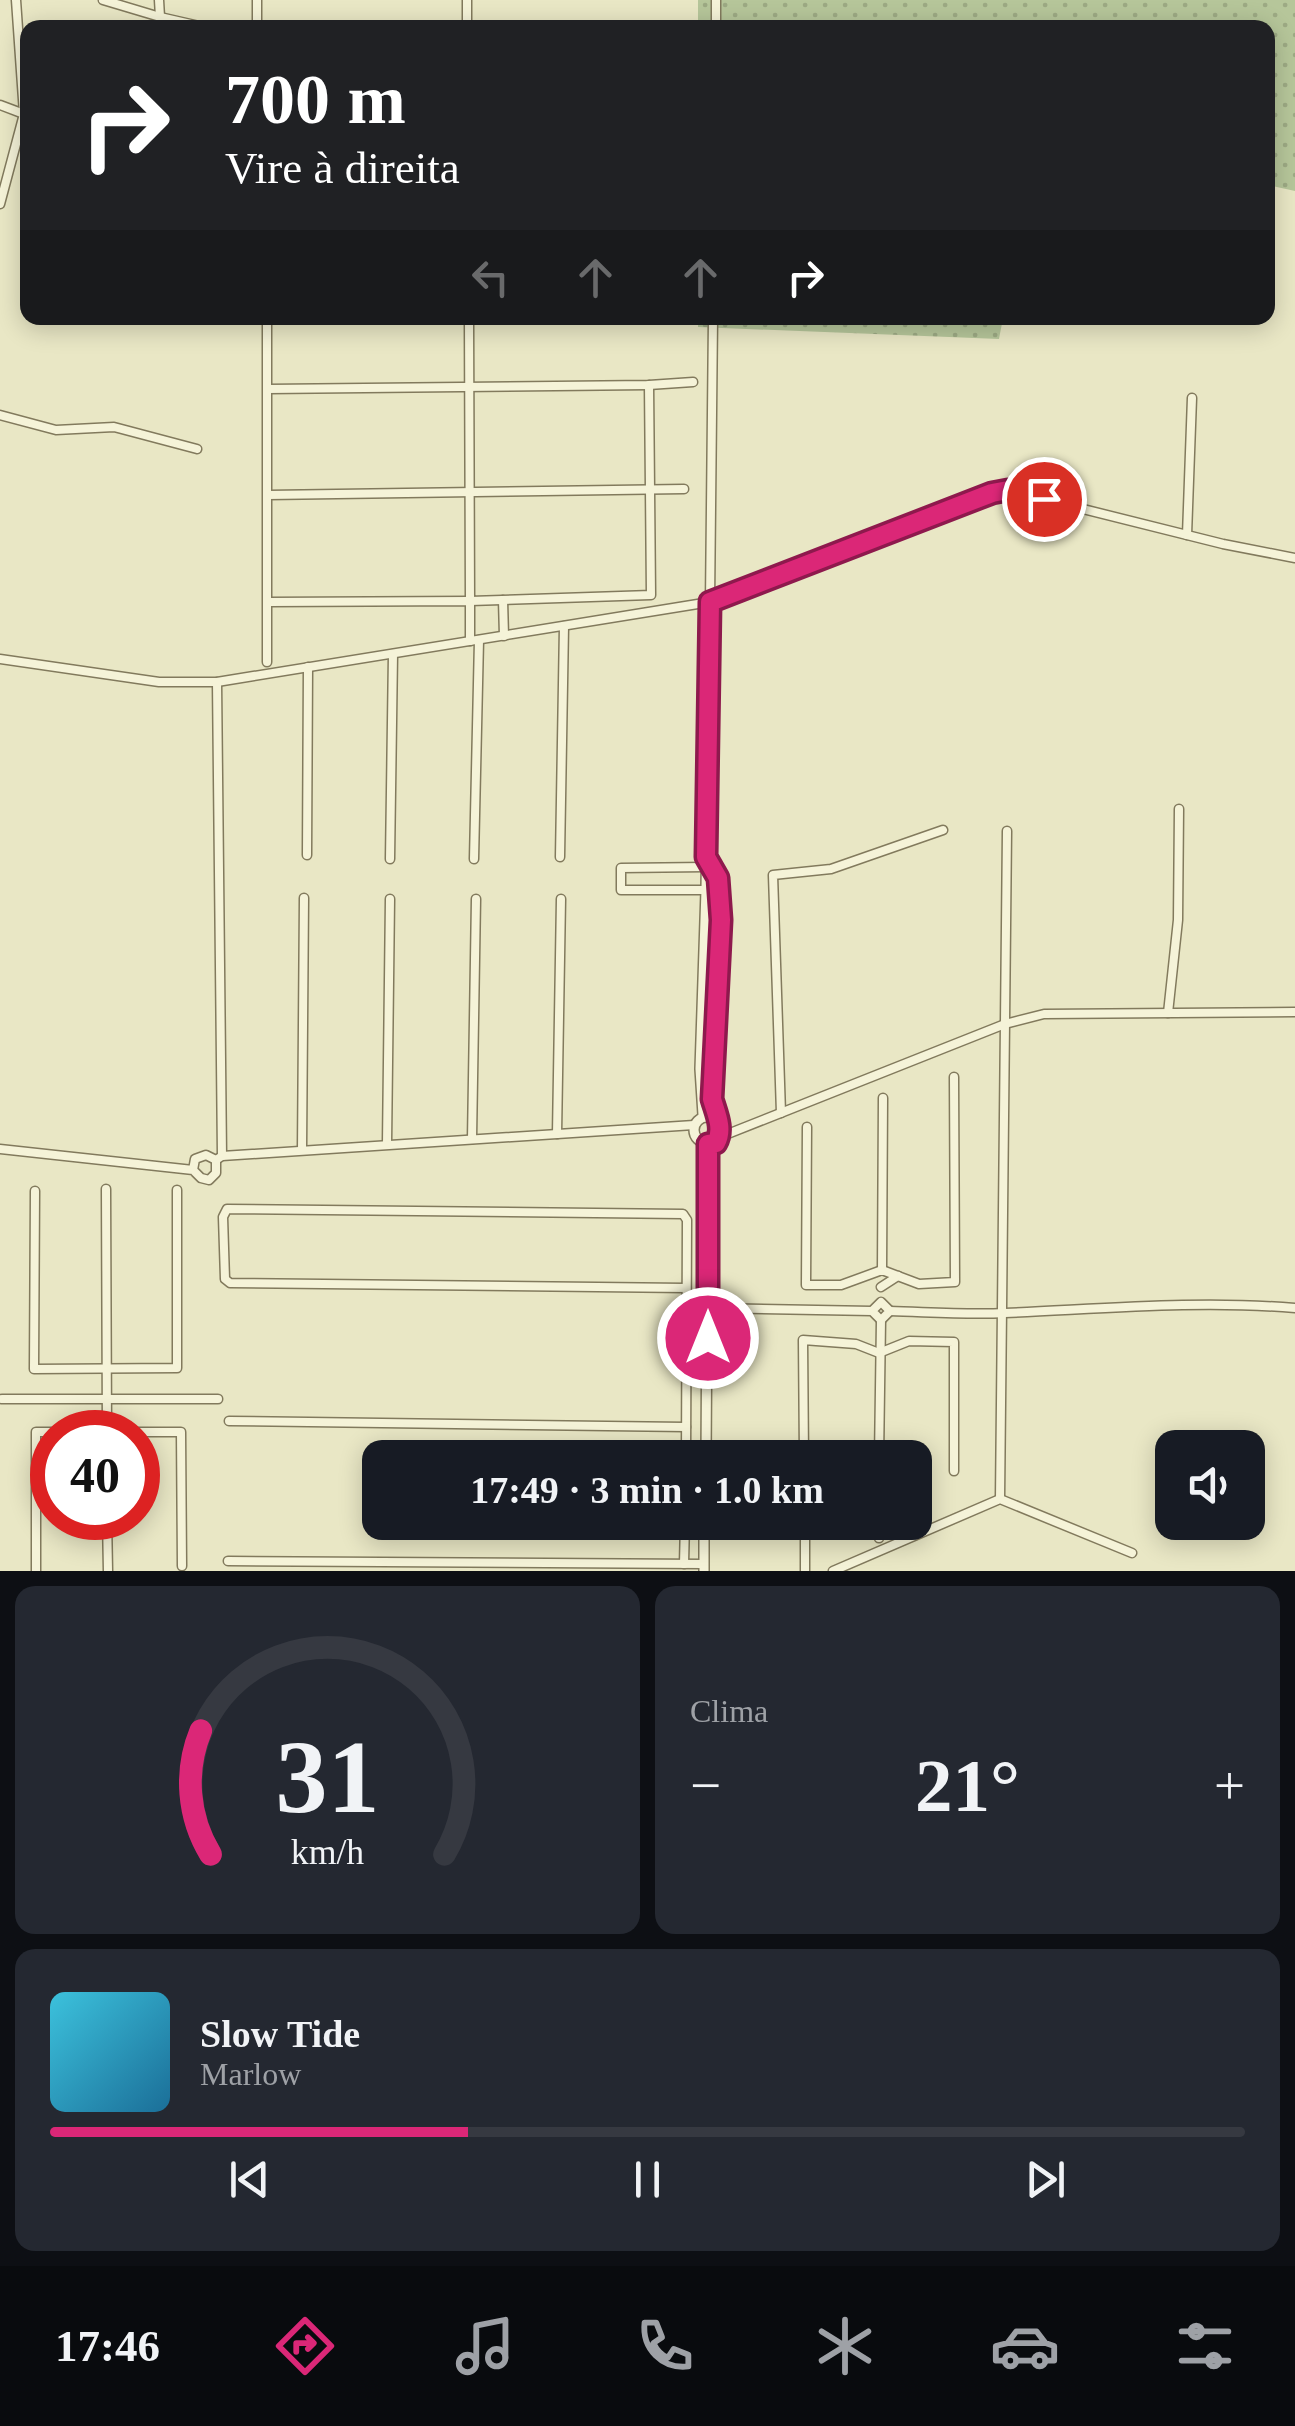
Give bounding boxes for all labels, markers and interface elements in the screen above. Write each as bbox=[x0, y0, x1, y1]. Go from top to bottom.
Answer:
icon: right bbox=[60, 60, 190, 190]
text: 700 m bbox=[225, 61, 406, 138]
text: Vire à direita bbox=[225, 143, 460, 193]
icon: left bbox=[463, 250, 518, 305]
icon: ahead bbox=[568, 250, 623, 305]
icon: ahead bbox=[673, 250, 728, 305]
icon: right bbox=[778, 250, 833, 305]
pin bbox=[1002, 457, 1087, 542]
icon: arrive bbox=[1017, 472, 1072, 527]
position arrow bbox=[656, 1286, 760, 1390]
speed limit sign: 40 bbox=[30, 1410, 160, 1540]
map controls bbox=[1155, 1430, 1265, 1540]
button: sound bbox=[1155, 1430, 1265, 1540]
text: 17:49 · 3 min · 1.0 km bbox=[470, 1469, 824, 1511]
text: Clima bbox=[690, 1693, 768, 1729]
text: 31 bbox=[276, 1719, 380, 1834]
text: 21° bbox=[915, 1744, 1020, 1827]
text: − bbox=[690, 1755, 721, 1816]
text: + bbox=[1214, 1755, 1245, 1816]
text: km/h bbox=[291, 1832, 364, 1872]
text: Slow Tide bbox=[200, 2013, 360, 2055]
text: Marlow bbox=[200, 2056, 301, 2092]
icon: previous bbox=[222, 2152, 277, 2207]
icon: pause bbox=[620, 2152, 675, 2207]
icon: next bbox=[1018, 2152, 1073, 2207]
icon: directions bbox=[270, 2311, 340, 2381]
icon: music bbox=[450, 2311, 520, 2381]
icon: phone bbox=[630, 2311, 700, 2381]
icon: climate bbox=[810, 2311, 880, 2381]
icon: car bbox=[990, 2311, 1060, 2381]
icon: filters bbox=[1170, 2311, 1240, 2381]
text: 17:46 bbox=[55, 2321, 160, 2371]

